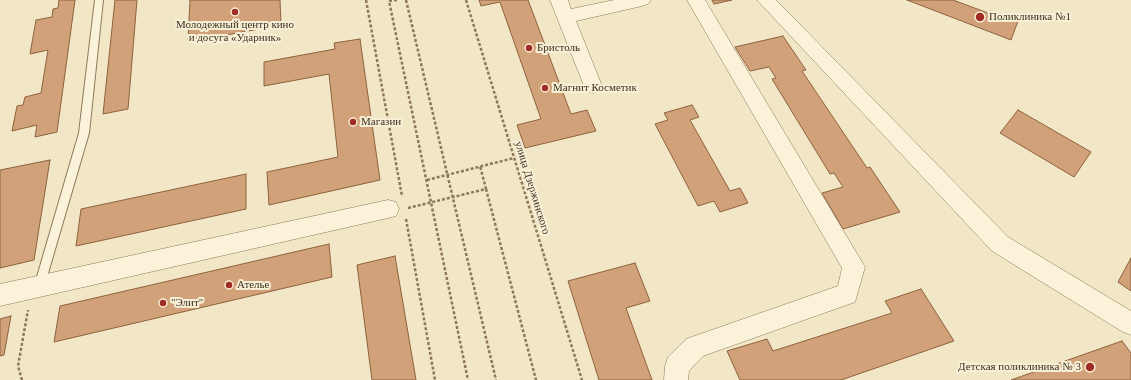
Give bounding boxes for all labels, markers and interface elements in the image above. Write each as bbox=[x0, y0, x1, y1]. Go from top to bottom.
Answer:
marker: Молодежный центр кино и досуга «Ударник» bbox=[230, 7, 240, 17]
place label: Поликлиника №1 bbox=[989, 10, 1071, 24]
marker: Поликлиника №1 bbox=[974, 11, 986, 23]
place label: Молодежный центр кино и досуга «Ударник» bbox=[176, 18, 294, 44]
place label: Бристоль bbox=[537, 41, 580, 55]
marker: Бристоль bbox=[524, 43, 534, 53]
place label: Магнит Косметик bbox=[553, 81, 637, 95]
marker: Магнит Косметик bbox=[540, 83, 550, 93]
place label: Магазин bbox=[361, 115, 401, 129]
marker: Магазин bbox=[348, 117, 358, 127]
street label: улица Дзержинского bbox=[512, 140, 552, 236]
place label: Ателье bbox=[237, 278, 269, 292]
marker: Ателье bbox=[224, 280, 234, 290]
place label: "Элит" bbox=[171, 296, 203, 310]
marker: "Элит" bbox=[158, 298, 168, 308]
place label: Детская поликлиника № 3 bbox=[958, 360, 1081, 374]
marker: Детская поликлиника № 3 bbox=[1084, 361, 1096, 373]

